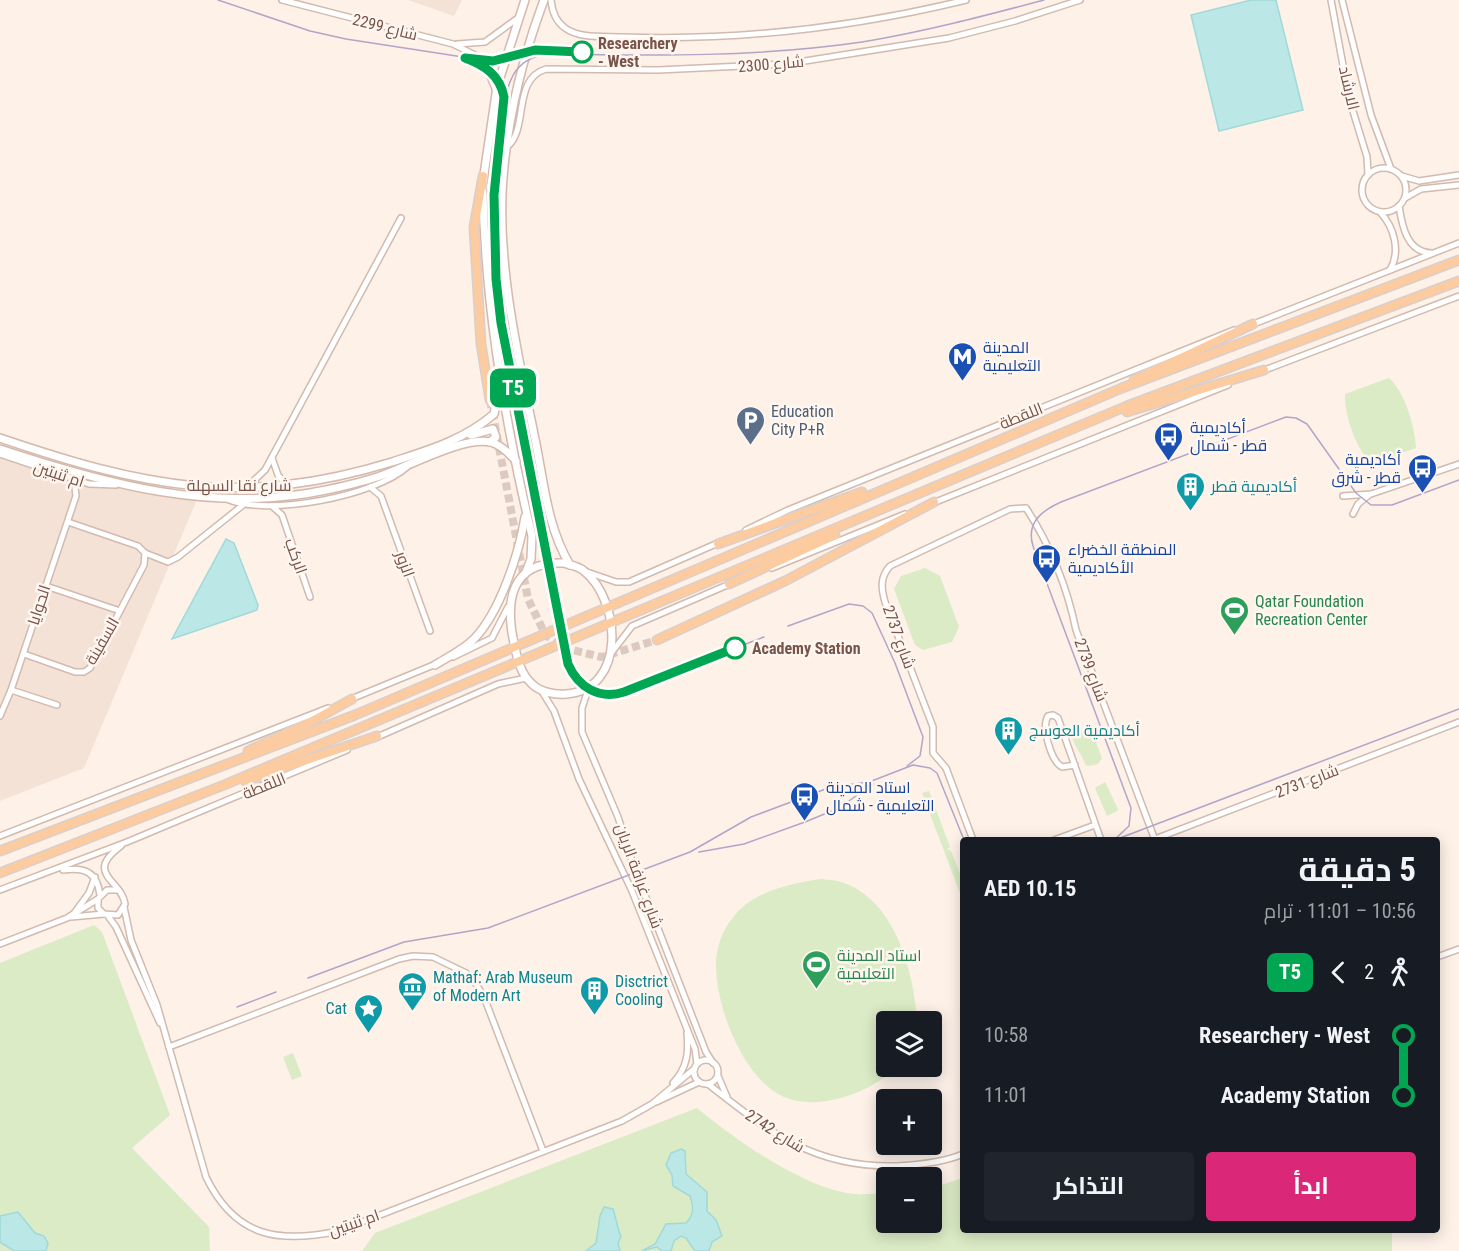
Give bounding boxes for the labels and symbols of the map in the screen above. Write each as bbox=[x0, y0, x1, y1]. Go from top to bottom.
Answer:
street label: شارع 2299 bbox=[350, 10, 419, 46]
place label: Researchery - West bbox=[598, 34, 678, 71]
marker: Researchery - West bbox=[571, 41, 593, 63]
street label: شارع 2300 bbox=[737, 52, 805, 78]
street label: الارشاد bbox=[1335, 64, 1363, 112]
place label: المدينة التعليمية bbox=[983, 338, 1041, 375]
metro station icon: المدينة التعليمية bbox=[946, 340, 978, 382]
line badge: T5 bbox=[486, 368, 540, 408]
street label: اللقطة bbox=[997, 399, 1045, 433]
place label: Education City P+R bbox=[771, 402, 834, 439]
parking icon: Education City P+R bbox=[734, 404, 766, 446]
place label: أكاديمية قطر - شمال bbox=[1190, 418, 1267, 456]
bus stop icon: أكاديمية قطر - شمال bbox=[1153, 420, 1185, 462]
place label: أكاديمية قطر - شرق bbox=[1332, 450, 1401, 488]
bus stop icon: أكاديمية قطر - شرق bbox=[1406, 452, 1438, 494]
street label: ام ثنيتين bbox=[31, 457, 87, 493]
building icon: أكاديمية قطر bbox=[1174, 470, 1206, 512]
street label: شارع نقا السهلة bbox=[187, 476, 291, 497]
place label: أكاديمية قطر bbox=[1210, 477, 1297, 496]
street label: الركب bbox=[281, 536, 311, 576]
place label: المنطقة الخضراء الأكاديمية bbox=[1068, 540, 1177, 577]
bus stop icon: المنطقة الخضراء الأكاديمية bbox=[1031, 542, 1063, 584]
street label: الزور bbox=[391, 547, 418, 580]
street label: الحوايا bbox=[24, 583, 54, 627]
place label: Qatar Foundation Recreation Center bbox=[1255, 592, 1368, 629]
sports icon: Qatar Foundation Recreation Center bbox=[1218, 594, 1250, 636]
street label: شارع 2737 bbox=[877, 603, 919, 672]
street label: السفينة bbox=[81, 614, 123, 668]
street label: شارع 2739 bbox=[1068, 636, 1112, 705]
marker: Academy Station bbox=[724, 637, 746, 659]
place label: Academy Station bbox=[752, 639, 861, 658]
building icon: أكاديمية العوسج bbox=[992, 714, 1024, 756]
place label: أكاديمية العوسج bbox=[1029, 721, 1140, 742]
street label: شارع 2731 bbox=[1273, 760, 1342, 804]
street label: اللقطة bbox=[240, 769, 288, 803]
place label: استاد المدينة التعليمية - شمال bbox=[826, 778, 935, 816]
bus stop icon: استاد المدينة التعليمية - شمال bbox=[789, 780, 821, 822]
street label: شارع غرافة الريان bbox=[609, 821, 667, 932]
place label: استاد المدينة التعليمية bbox=[837, 946, 922, 983]
sports icon: استاد المدينة التعليمية bbox=[800, 948, 832, 990]
place label: Mathaf: Arab Museum of Modern Art bbox=[433, 968, 573, 1005]
museum icon: Mathaf: Arab Museum of Modern Art bbox=[396, 970, 428, 1012]
place label: Disctrict Cooling bbox=[615, 972, 668, 1009]
building icon: Disctrict Cooling bbox=[578, 974, 610, 1016]
place icon: Cat bbox=[352, 992, 384, 1034]
place label: Cat bbox=[326, 999, 347, 1018]
street label: شارع 2742 bbox=[741, 1105, 808, 1158]
street label: ام ثنيتين bbox=[326, 1206, 382, 1242]

